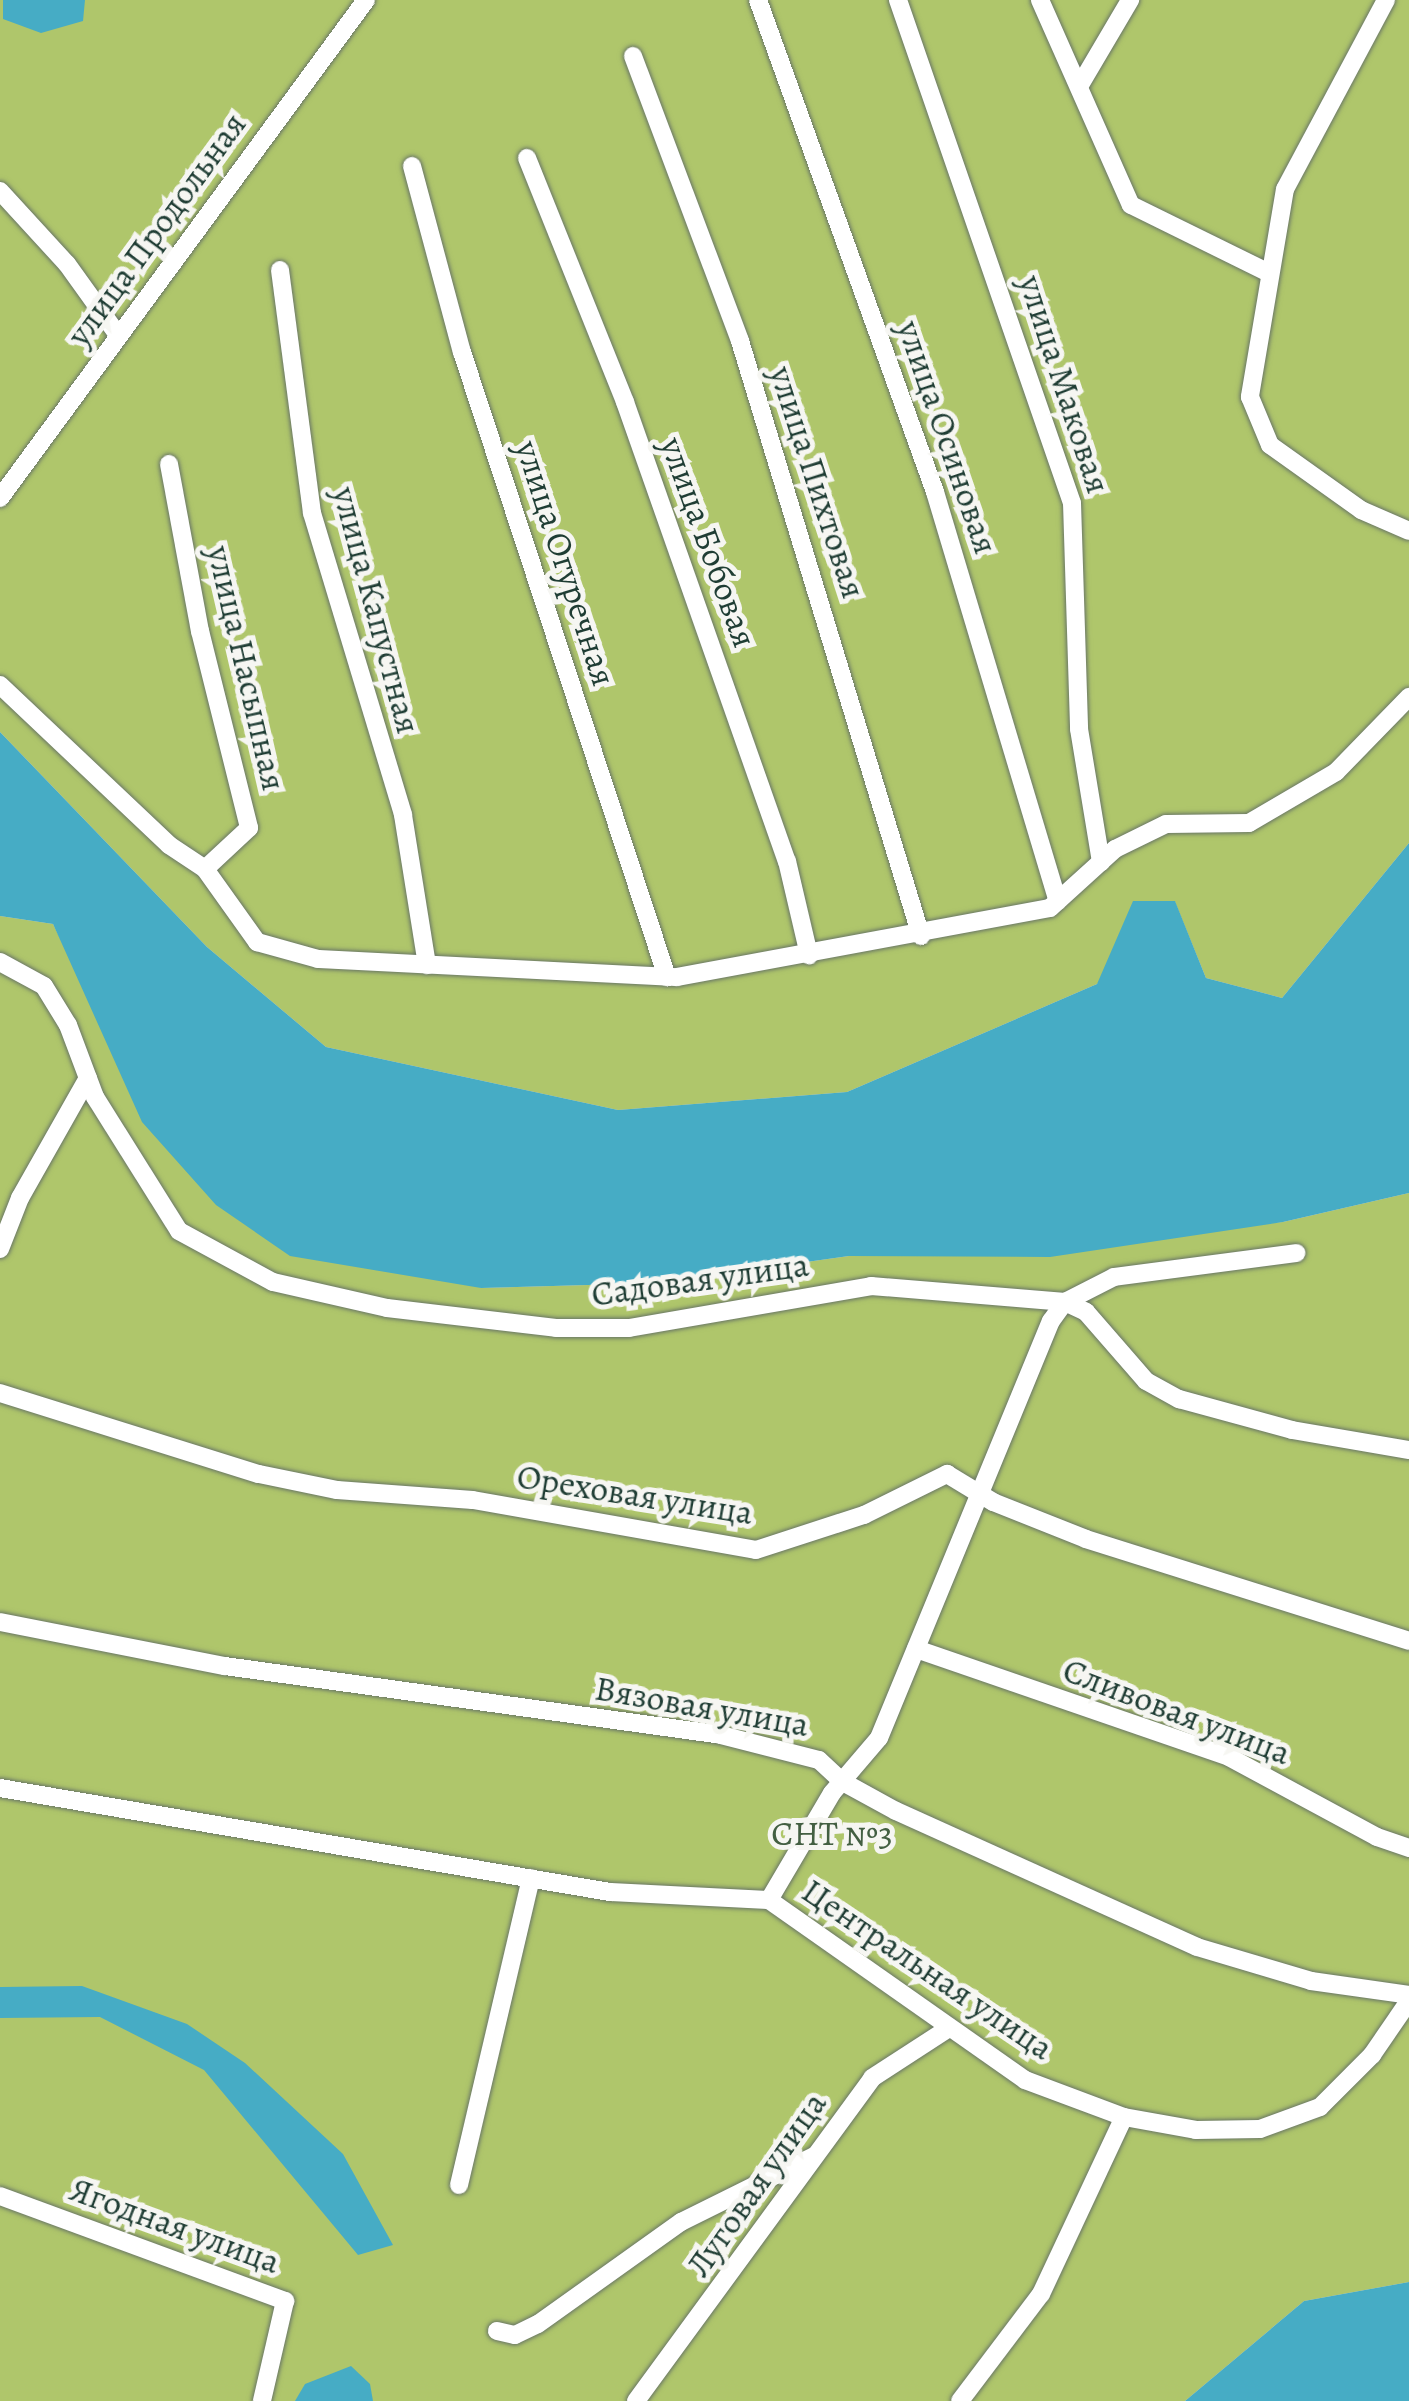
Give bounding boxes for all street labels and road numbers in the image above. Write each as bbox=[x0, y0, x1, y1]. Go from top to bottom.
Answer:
street label: улица Продольная bbox=[57, 104, 255, 354]
street label: улица Маковая bbox=[1010, 270, 1120, 498]
street label: улица Осиновая bbox=[888, 315, 1008, 559]
street label: улица Пихтовая bbox=[761, 361, 875, 603]
street label: улица Бобовая bbox=[652, 431, 766, 653]
street label: улица Огуречная bbox=[507, 435, 625, 691]
street label: улица Капустная bbox=[324, 482, 430, 738]
street label: улица Насыпная bbox=[198, 542, 296, 794]
street label: Садовая улица bbox=[589, 1243, 811, 1315]
street label: Ореховая улица bbox=[514, 1455, 756, 1533]
street label: Сливовая улица bbox=[1057, 1648, 1297, 1774]
street label: Вязовая улица bbox=[592, 1667, 812, 1745]
street label: Центральная улица bbox=[795, 1869, 1061, 2069]
street label: Луговая улица bbox=[677, 2084, 835, 2284]
street label: Ягодная улица bbox=[64, 2168, 286, 2282]

